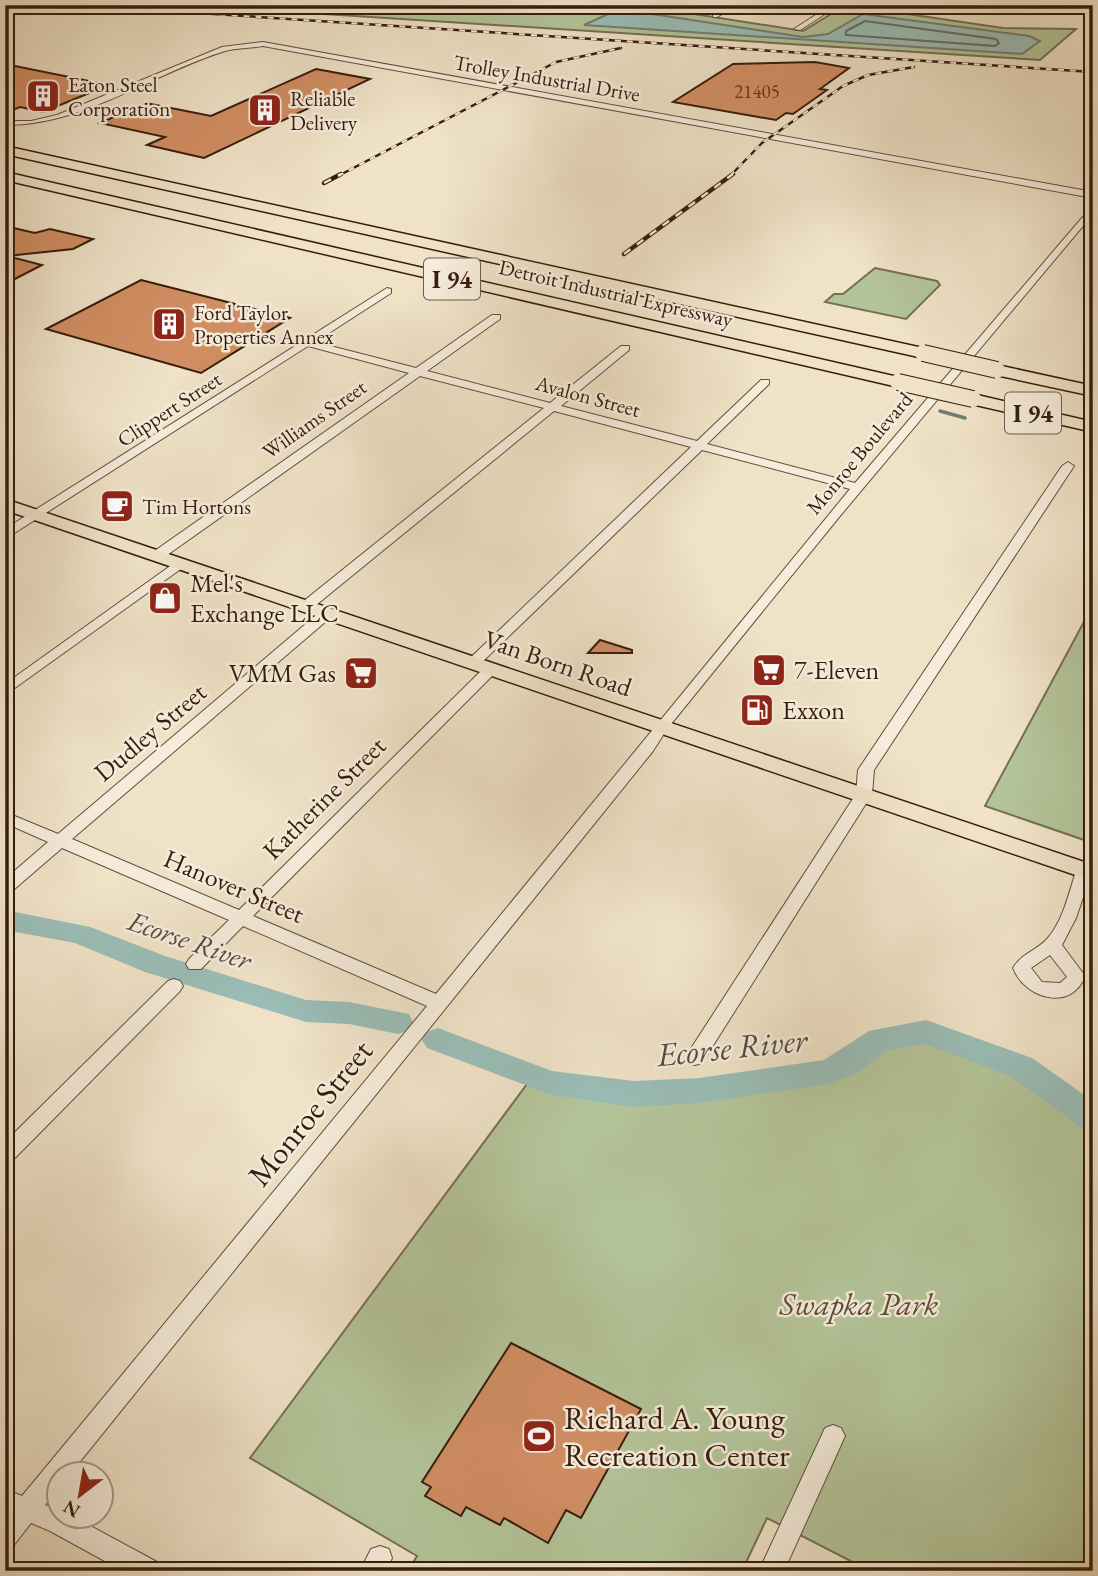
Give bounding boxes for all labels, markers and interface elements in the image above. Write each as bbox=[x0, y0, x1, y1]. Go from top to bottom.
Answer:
street label: Trolley Industrial Drive bbox=[452, 48, 642, 108]
place label: Eaton Steel Corporation bbox=[68, 71, 170, 122]
building icon: Eaton Steel Corporation bbox=[24, 77, 62, 115]
house number: 21405 bbox=[734, 79, 780, 104]
place label: Reliable Delivery bbox=[290, 85, 358, 136]
building icon: Reliable Delivery bbox=[246, 91, 284, 129]
street label: Detroit Industrial Expressway bbox=[497, 253, 736, 333]
road number: I 94 bbox=[424, 258, 480, 300]
place label: Ford Taylor Properties Annex bbox=[194, 299, 334, 350]
building icon: Ford Taylor Properties Annex bbox=[150, 305, 188, 343]
street label: Clippert Street bbox=[112, 365, 227, 453]
street label: Avalon Street bbox=[532, 369, 644, 423]
street label: Williams Street bbox=[257, 373, 372, 465]
street label: Monroe Boulevard bbox=[800, 386, 918, 520]
road number: I 94 bbox=[1005, 392, 1061, 434]
cafe icon: Tim Hortons bbox=[98, 487, 136, 525]
place label: Tim Hortons bbox=[142, 493, 251, 520]
place label: Mel's Exchange LLC bbox=[190, 566, 339, 630]
shop icon: Mel's Exchange LLC bbox=[146, 579, 184, 617]
street label: Van Born Road bbox=[479, 622, 637, 704]
supermarket icon: 7-Eleven bbox=[750, 651, 788, 689]
place label: 7-Eleven bbox=[794, 653, 880, 687]
supermarket icon: VMM Gas bbox=[342, 654, 380, 692]
place label: VMM Gas bbox=[229, 656, 336, 690]
street label: Dudley Street bbox=[87, 675, 213, 789]
fuel station icon: Exxon bbox=[738, 691, 776, 729]
place label: Exxon bbox=[782, 693, 845, 727]
street label: Katherine Street bbox=[255, 729, 393, 867]
street label: Hanover Street bbox=[159, 841, 309, 931]
water label: Ecorse River bbox=[123, 902, 258, 978]
water label: Ecorse River bbox=[653, 1018, 811, 1076]
street label: Monroe Street bbox=[238, 1031, 382, 1195]
park label: Swapka Park bbox=[779, 1283, 939, 1325]
place label: Richard A. Young Recreation Center bbox=[564, 1397, 790, 1476]
sports icon: Richard A. Young Recreation Center bbox=[520, 1417, 558, 1455]
north arrow bbox=[46, 1460, 116, 1530]
text: N bbox=[58, 1494, 85, 1524]

